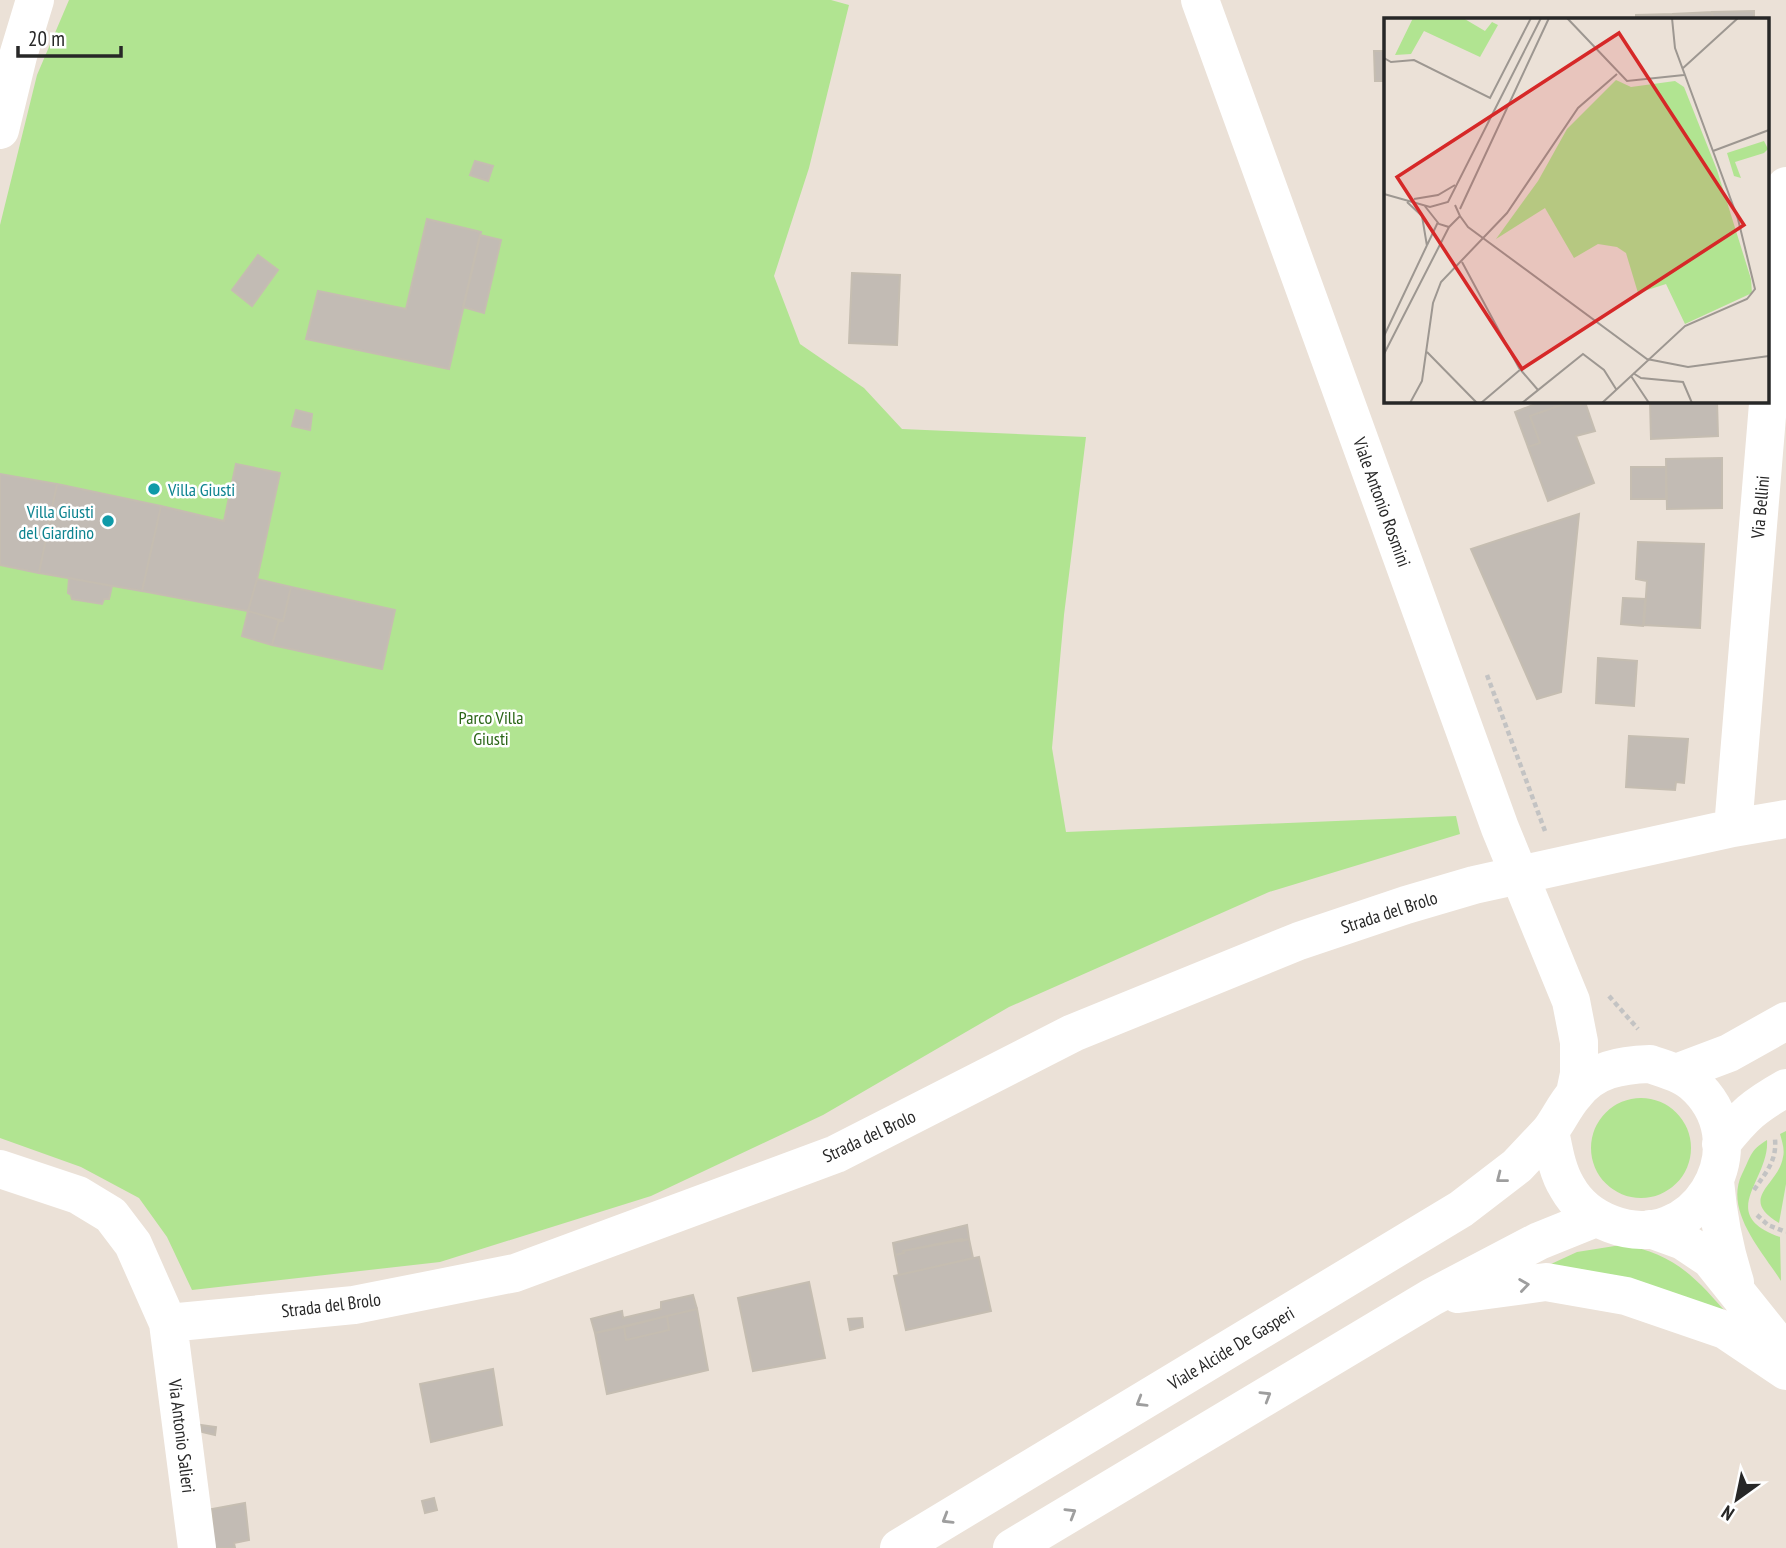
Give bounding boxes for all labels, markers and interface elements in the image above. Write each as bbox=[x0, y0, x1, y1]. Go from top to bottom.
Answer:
scale bar bbox=[18, 14, 121, 58]
inset map bbox=[1384, 18, 1768, 402]
text: 20 m bbox=[28, 25, 65, 52]
street label: Viale Antonio Rosmini bbox=[1348, 433, 1416, 570]
street label: Via Bellini bbox=[1746, 474, 1774, 541]
place label: Villa Giusti bbox=[167, 478, 235, 501]
marker: Villa Giusti bbox=[146, 481, 162, 497]
place label: Villa Giusti del Giardino bbox=[18, 500, 94, 544]
marker: Villa Giusti del Giardino bbox=[100, 513, 116, 529]
park label: Parco Villa Giusti bbox=[459, 706, 523, 750]
street label: Strada del Brolo bbox=[1338, 886, 1440, 938]
street label: Strada del Brolo bbox=[819, 1104, 919, 1168]
one-way arrow bbox=[1496, 1170, 1509, 1183]
one-way arrow bbox=[1518, 1278, 1530, 1293]
street label: Strada del Brolo bbox=[280, 1287, 382, 1323]
street label: Viale Alcide De Gasperi bbox=[1163, 1301, 1298, 1395]
street label: Via Antonio Salieri bbox=[163, 1377, 200, 1494]
one-way arrow bbox=[1259, 1392, 1272, 1405]
one-way arrow bbox=[1136, 1393, 1149, 1406]
north arrow bbox=[1702, 1464, 1772, 1534]
text: N bbox=[1717, 1500, 1739, 1526]
one-way arrow bbox=[1064, 1508, 1076, 1521]
one-way arrow bbox=[941, 1511, 954, 1524]

